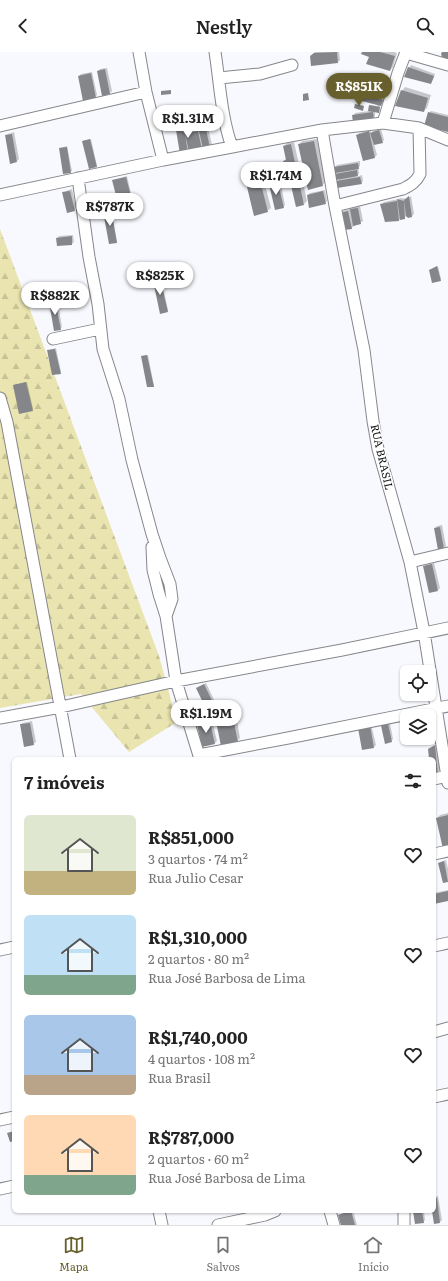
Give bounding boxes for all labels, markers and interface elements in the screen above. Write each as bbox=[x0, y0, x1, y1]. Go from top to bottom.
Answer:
text: Nestly bbox=[196, 13, 252, 40]
icon: back bbox=[12, 15, 34, 37]
icon: search bbox=[414, 15, 436, 37]
pin: R$851K bbox=[326, 73, 392, 107]
text: R$851K bbox=[335, 76, 383, 95]
pin: R$1.31M bbox=[151, 105, 225, 139]
text: R$1.31M bbox=[162, 108, 214, 127]
pin: R$1.74M bbox=[239, 162, 313, 196]
text: R$1.74M bbox=[250, 165, 302, 184]
pin: R$787K bbox=[77, 193, 143, 227]
text: R$787K bbox=[85, 196, 135, 215]
pin: R$825K bbox=[127, 262, 193, 296]
text: R$825K bbox=[135, 265, 185, 284]
pin: R$882K bbox=[22, 282, 88, 316]
text: R$882K bbox=[30, 285, 80, 304]
street label: RUA BRASIL bbox=[368, 422, 398, 491]
map controls bbox=[400, 665, 436, 745]
button: locate bbox=[400, 665, 436, 701]
pin: R$1.19M bbox=[169, 700, 243, 734]
text: R$1.19M bbox=[180, 703, 232, 722]
button: layers bbox=[400, 709, 436, 745]
text: 7 imóveis bbox=[24, 769, 104, 794]
icon: filters bbox=[402, 770, 424, 792]
text: R$851,000 bbox=[148, 824, 234, 849]
icon: home bbox=[56, 831, 104, 879]
icon: heart bbox=[402, 844, 424, 866]
text: 3 quartos · 74 m² bbox=[148, 849, 248, 868]
text: Rua Julio Cesar bbox=[148, 868, 243, 887]
text: R$1,310,000 bbox=[148, 924, 247, 949]
icon: home bbox=[56, 931, 104, 979]
icon: heart bbox=[402, 944, 424, 966]
text: 2 quartos · 80 m² bbox=[148, 949, 249, 968]
text: Rua José Barbosa de Lima bbox=[148, 968, 306, 987]
text: R$1,740,000 bbox=[148, 1024, 248, 1049]
icon: home bbox=[56, 1031, 104, 1079]
icon: heart bbox=[402, 1044, 424, 1066]
text: 4 quartos · 108 m² bbox=[148, 1049, 255, 1068]
text: Rua Brasil bbox=[148, 1068, 211, 1087]
text: R$787,000 bbox=[148, 1124, 234, 1149]
icon: home bbox=[56, 1131, 104, 1179]
icon: heart bbox=[402, 1144, 424, 1166]
text: 2 quartos · 60 m² bbox=[148, 1149, 249, 1168]
text: Rua José Barbosa de Lima bbox=[148, 1168, 306, 1187]
tab: Mapa bbox=[59, 1234, 88, 1274]
tab: Salvos bbox=[207, 1234, 240, 1274]
tab: Início bbox=[358, 1234, 389, 1274]

